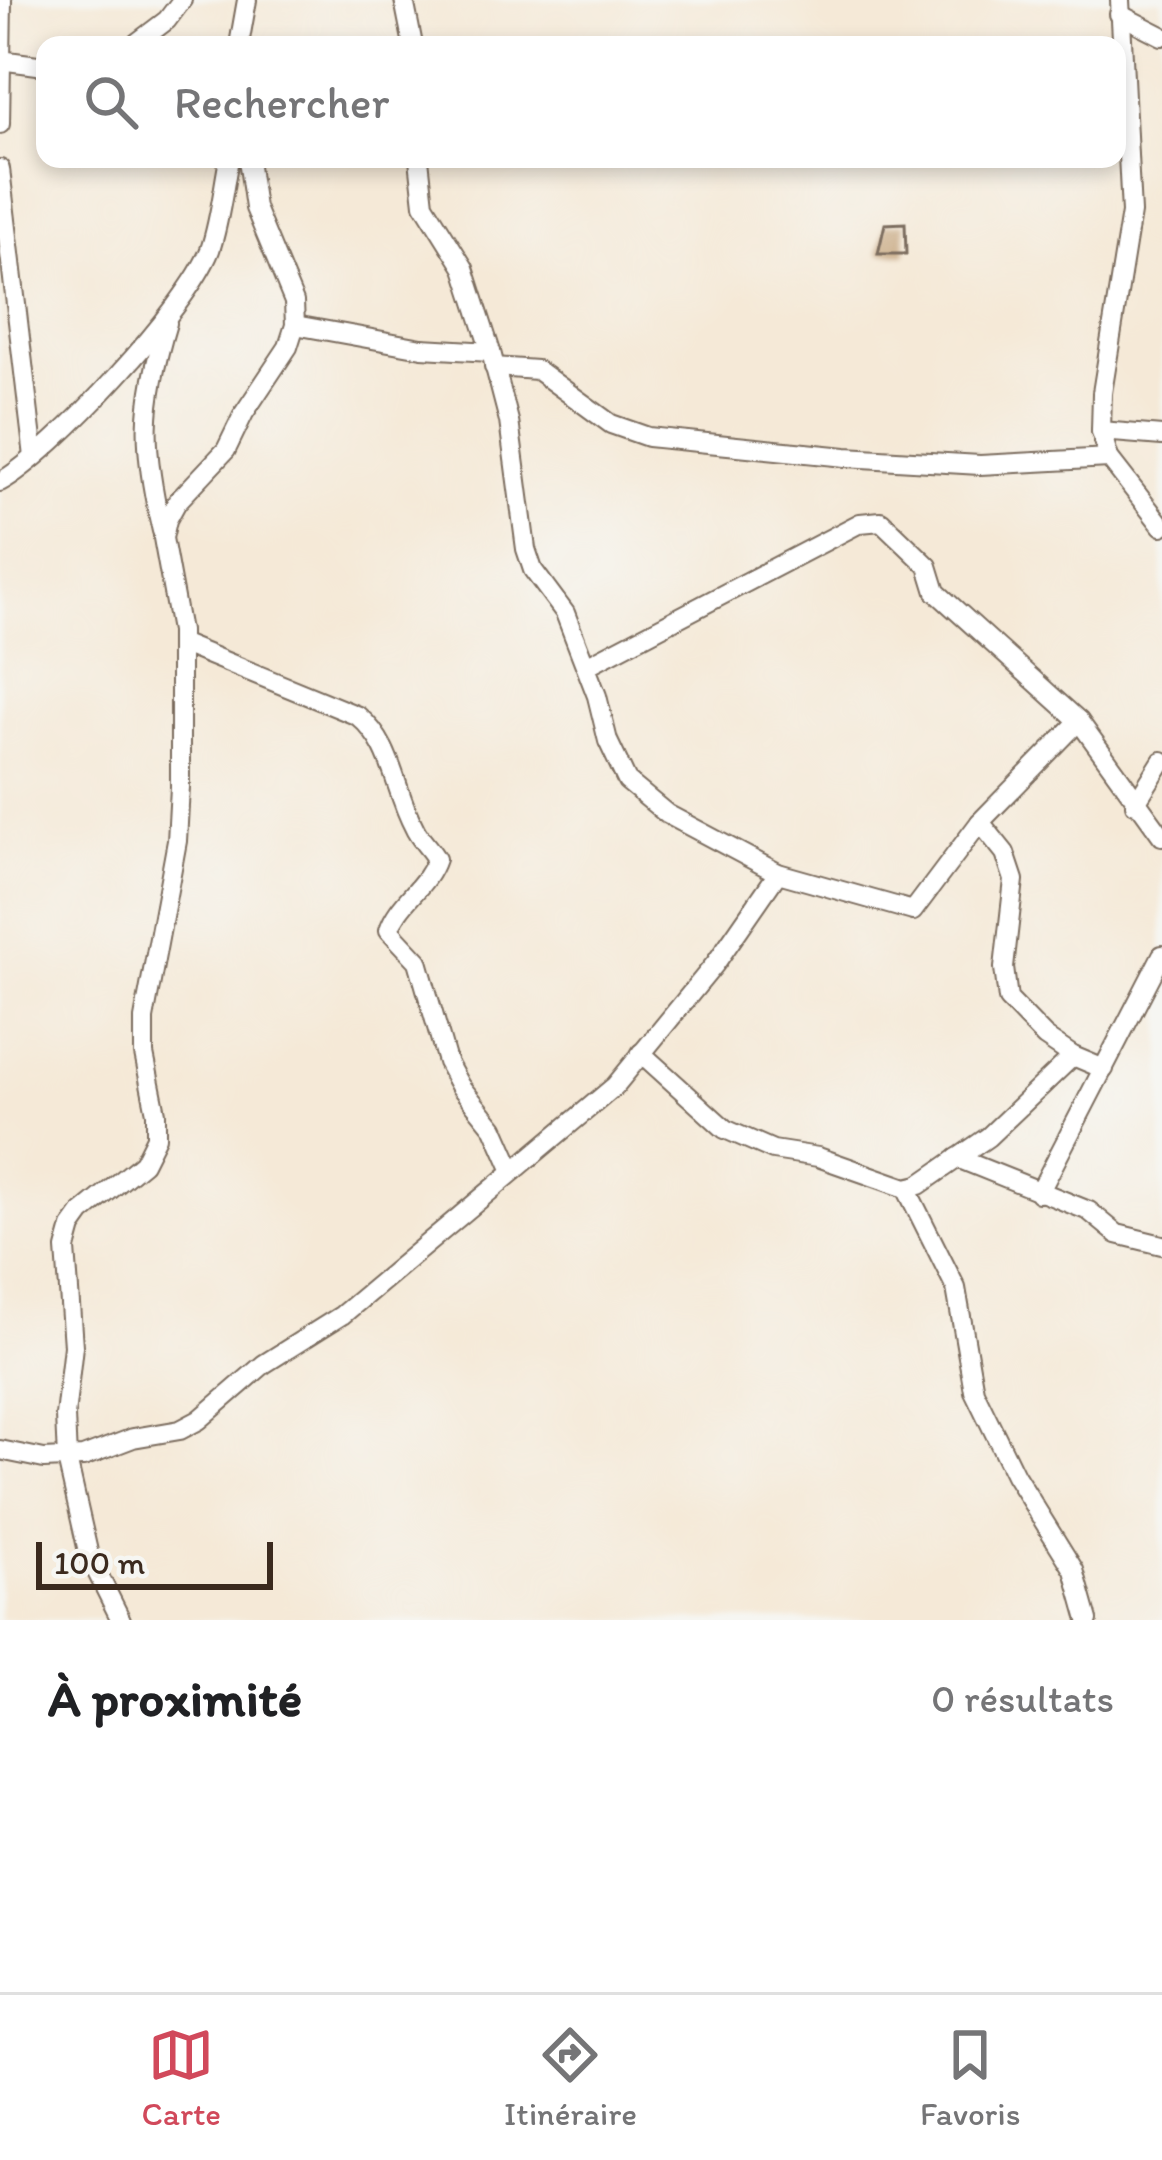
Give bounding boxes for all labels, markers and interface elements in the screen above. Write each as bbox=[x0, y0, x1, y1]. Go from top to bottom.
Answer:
search box bbox=[36, 36, 1126, 168]
icon: search bbox=[78, 69, 144, 135]
text: Rechercher bbox=[174, 75, 389, 129]
scale bar bbox=[36, 1536, 273, 1589]
text: 100 m bbox=[54, 1543, 145, 1582]
text: À proximité bbox=[48, 1668, 302, 1729]
text: 0 résultats bbox=[931, 1675, 1114, 1722]
tab: Carte bbox=[141, 2022, 221, 2133]
tab: Itinéraire bbox=[504, 2022, 637, 2133]
tab: Favoris bbox=[920, 2022, 1021, 2133]

